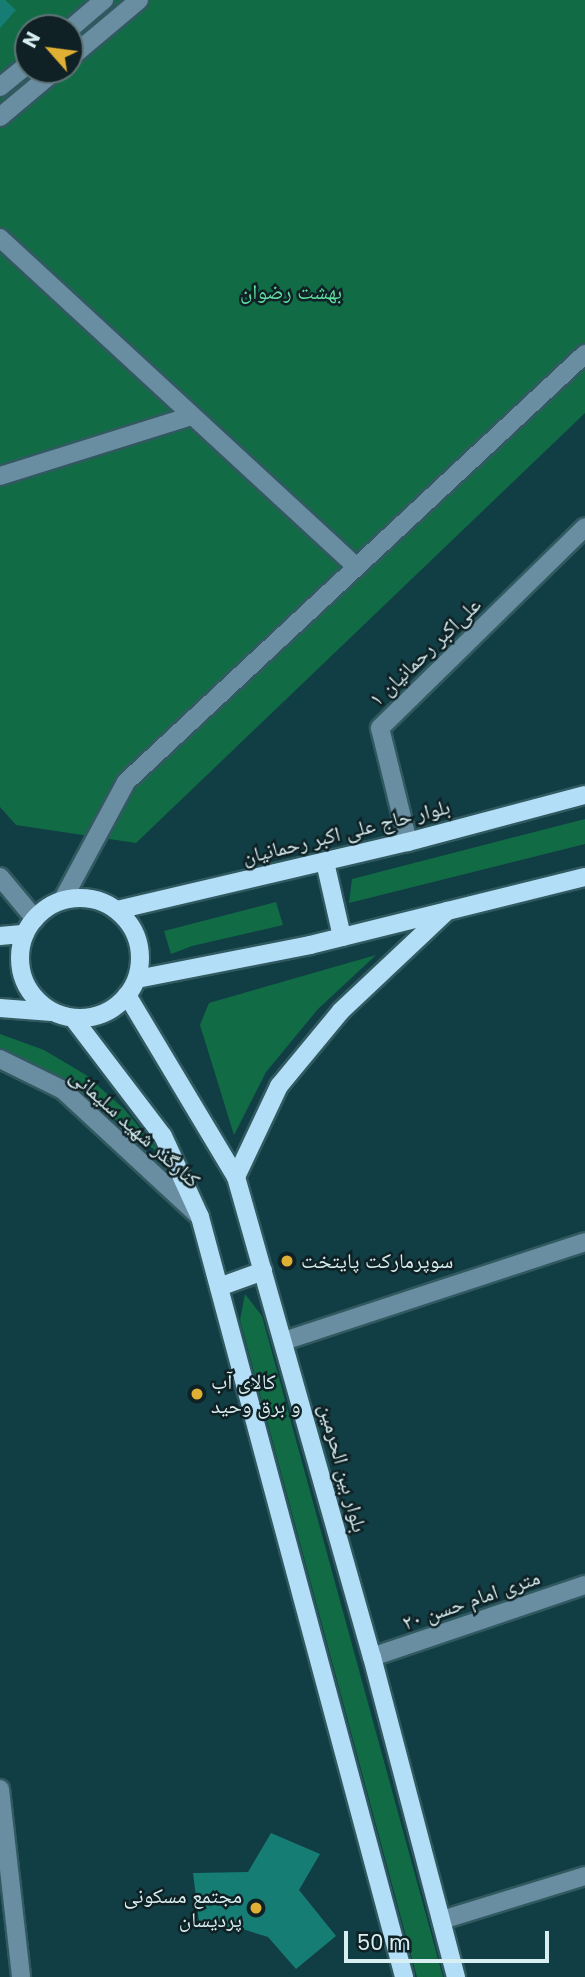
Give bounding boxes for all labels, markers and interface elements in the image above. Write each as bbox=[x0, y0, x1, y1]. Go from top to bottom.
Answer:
north arrow bbox=[14, 14, 84, 84]
text: N bbox=[17, 27, 47, 53]
park label: بهشت رضوان bbox=[240, 279, 342, 305]
street label: علی‌اکبر رحمانیان ۱ bbox=[364, 592, 486, 712]
street label: بلوار حاج علی اکبر رحمانیان bbox=[240, 794, 452, 870]
street label: کنارگذر شهید سلیمانی bbox=[65, 1063, 205, 1193]
place label: سوپرمارکت پایتخت bbox=[301, 1248, 453, 1274]
marker: سوپرمارکت پایتخت bbox=[279, 1253, 295, 1269]
place label: کالای آب و برق وحید bbox=[211, 1369, 301, 1419]
marker: کالای آب و برق وحید bbox=[189, 1386, 205, 1402]
street label: بلوار بین الحرمین bbox=[314, 1401, 372, 1535]
street label: ۲۰ متری امام حسن bbox=[399, 1565, 543, 1635]
place label: مجتمع مسکونی پردیسان bbox=[123, 1883, 242, 1933]
marker: مجتمع مسکونی پردیسان bbox=[248, 1900, 264, 1916]
scale bar bbox=[347, 1918, 552, 1962]
text: 50 m bbox=[357, 1928, 411, 1957]

